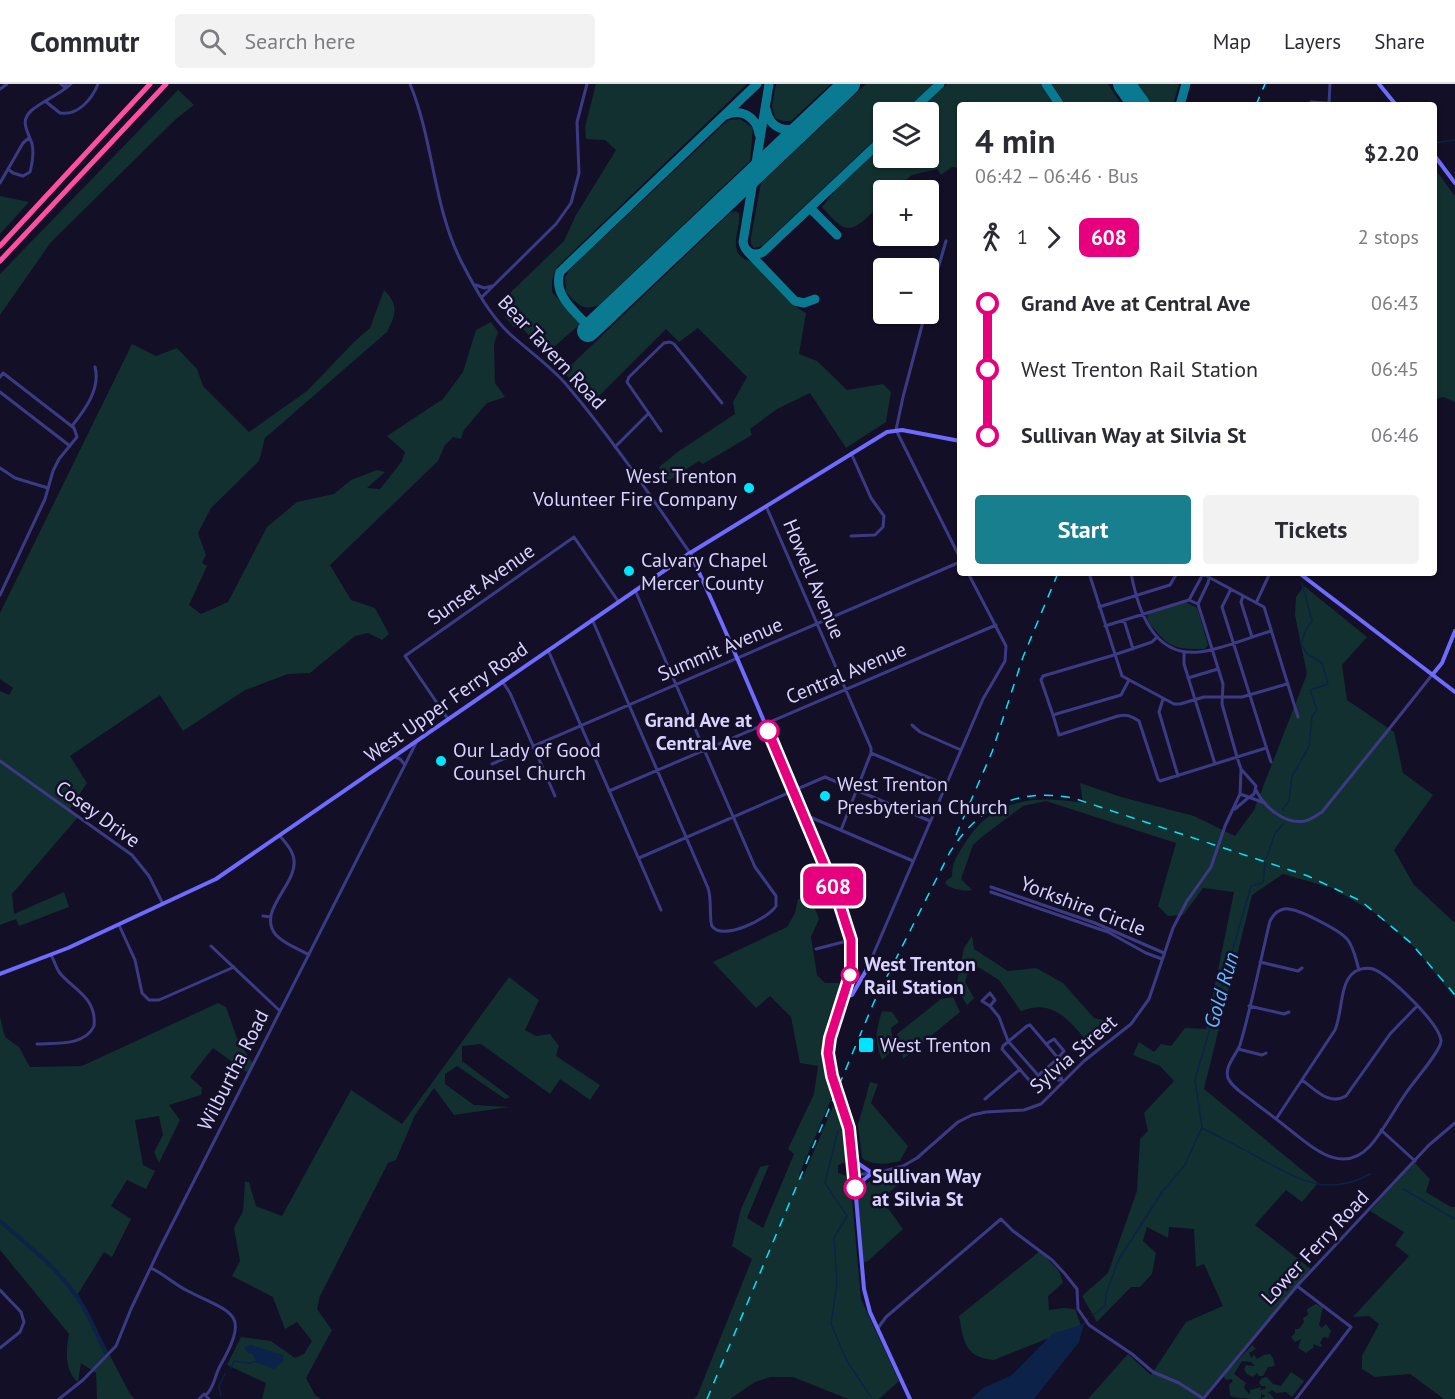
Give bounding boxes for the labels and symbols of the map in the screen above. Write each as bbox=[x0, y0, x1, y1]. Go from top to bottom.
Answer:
street label: Bear Tavern Road bbox=[492, 289, 612, 415]
place label: West Trenton Volunteer Fire Company bbox=[532, 463, 738, 512]
marker: West Trenton Volunteer Fire Company bbox=[742, 481, 756, 495]
street label: Howell Avenue bbox=[777, 515, 851, 643]
street label: Sunset Avenue bbox=[422, 538, 540, 630]
place label: Calvary Chapel Mercer County bbox=[641, 547, 767, 596]
marker: Calvary Chapel Mercer County bbox=[622, 564, 636, 578]
street label: Summit Avenue bbox=[654, 611, 786, 687]
street label: West Upper Ferry Road bbox=[359, 636, 533, 768]
street label: Central Avenue bbox=[782, 636, 910, 710]
place label: Grand Ave at Central Ave bbox=[644, 707, 752, 756]
marker: Grand Ave at Central Ave bbox=[757, 720, 779, 742]
place label: Our Lady of Good Counsel Church bbox=[453, 737, 601, 786]
marker: Our Lady of Good Counsel Church bbox=[434, 754, 448, 768]
place label: West Trenton Presbyterian Church bbox=[837, 771, 1008, 820]
street label: Cosey Drive bbox=[51, 775, 145, 853]
marker: West Trenton Presbyterian Church bbox=[818, 789, 832, 803]
line badge: 608 bbox=[798, 866, 868, 906]
street label: Yorkshire Circle bbox=[1017, 870, 1149, 942]
water label: Gold Run bbox=[1197, 949, 1245, 1031]
place label: West Trenton Rail Station bbox=[864, 951, 976, 1000]
marker: West Trenton Rail Station bbox=[841, 966, 859, 984]
street label: Wilburtha Road bbox=[191, 1005, 275, 1135]
street label: Sylvia Street bbox=[1024, 1009, 1122, 1099]
place label: West Trenton bbox=[880, 1032, 991, 1058]
marker: West Trenton bbox=[857, 1036, 875, 1054]
place label: Sullivan Way at Silvia St bbox=[872, 1163, 982, 1212]
marker: Sullivan Way at Silvia St bbox=[844, 1177, 866, 1199]
street label: Lower Ferry Road bbox=[1255, 1184, 1375, 1310]

